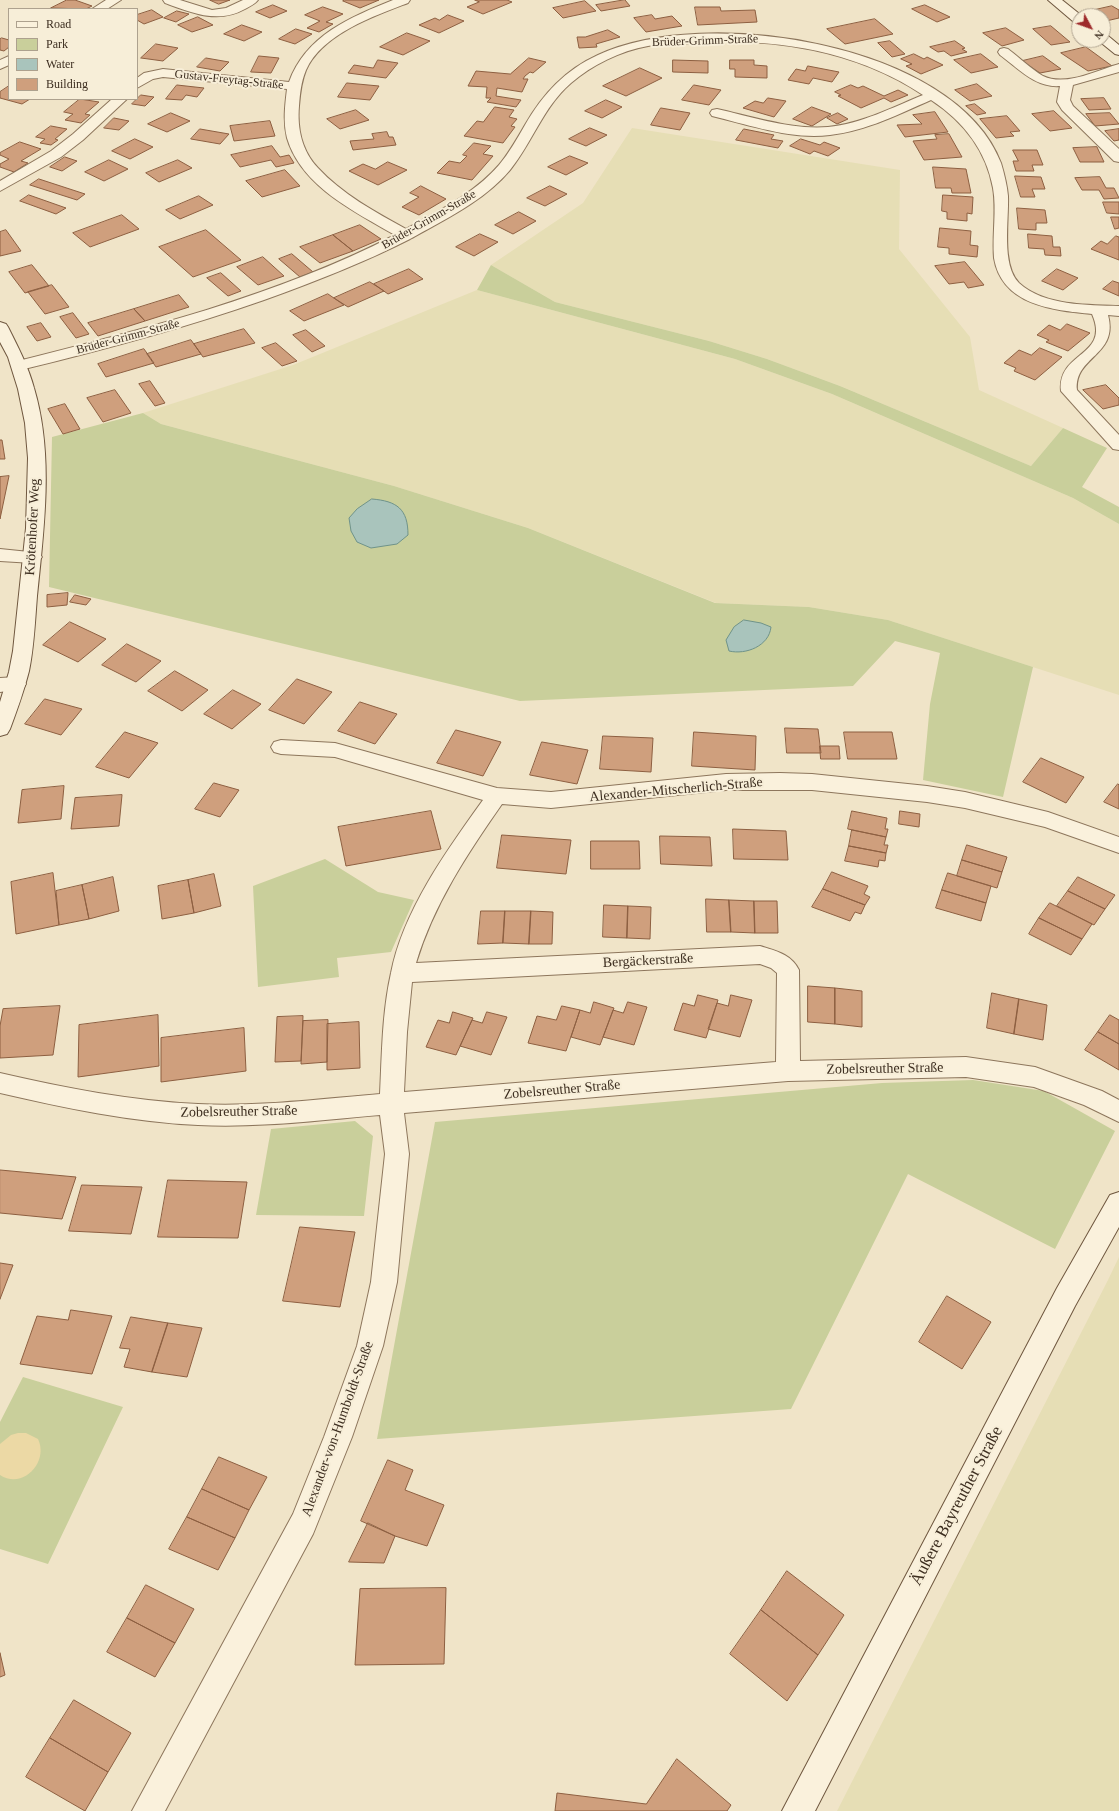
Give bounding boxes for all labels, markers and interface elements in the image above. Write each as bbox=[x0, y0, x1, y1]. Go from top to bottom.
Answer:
legend bbox=[8, 8, 138, 100]
north arrow bbox=[1071, 8, 1111, 48]
text: Road bbox=[46, 17, 71, 31]
text: N bbox=[1092, 28, 1106, 42]
street label: Brüder-Grimm-Straße bbox=[652, 32, 758, 50]
text: Park bbox=[46, 37, 68, 51]
text: Water bbox=[46, 57, 74, 71]
street label: Gustav-Freytag-Straße bbox=[174, 67, 284, 93]
text: Building bbox=[46, 77, 88, 91]
street label: Brüder-Grimm-Straße bbox=[379, 187, 479, 253]
street label: Brüder-Grimm-Straße bbox=[75, 316, 181, 358]
street label: Krötenhofer Weg bbox=[22, 478, 44, 576]
street label: Alexander-Mitscherlich-Straße bbox=[589, 774, 763, 806]
street label: Bergäckerstraße bbox=[602, 950, 694, 972]
street label: Zobelsreuther Straße bbox=[826, 1060, 944, 1078]
street label: Zobelsreuther Straße bbox=[503, 1077, 621, 1103]
street label: Zobelsreuther Straße bbox=[180, 1103, 298, 1121]
street label: Alexander-von-Humboldt-Straße bbox=[298, 1339, 378, 1519]
street label: Äußere Bayreuther Straße bbox=[906, 1423, 1008, 1589]

